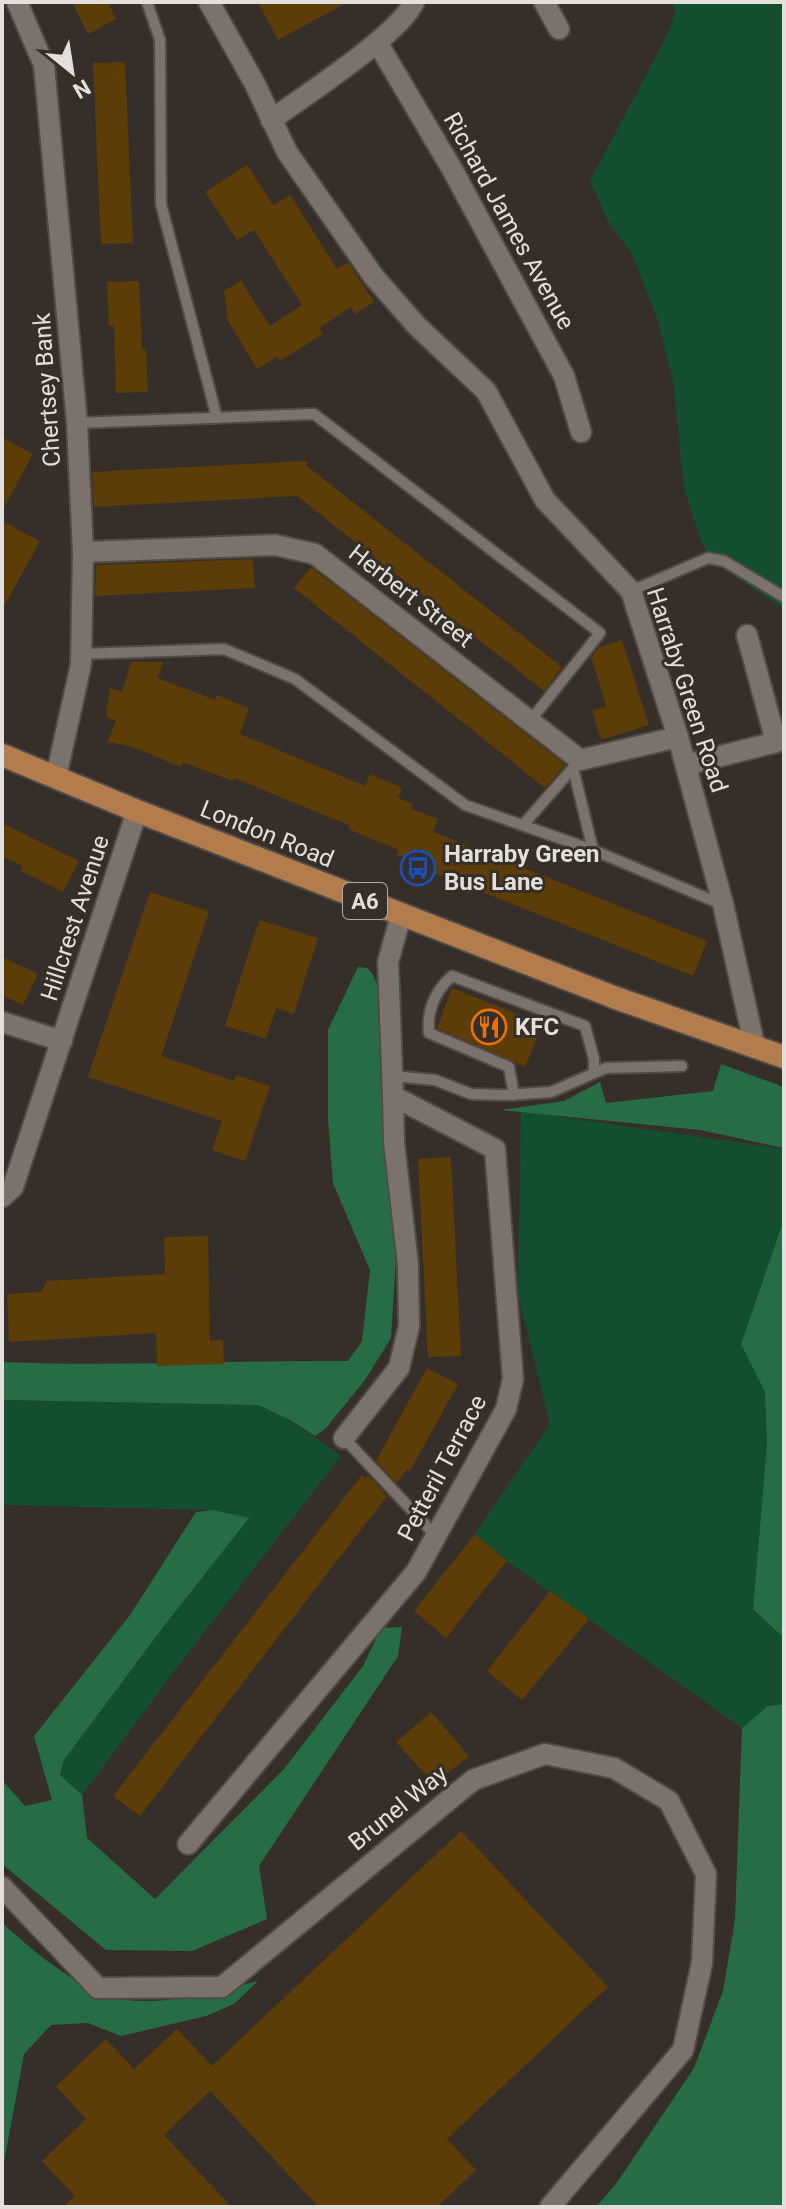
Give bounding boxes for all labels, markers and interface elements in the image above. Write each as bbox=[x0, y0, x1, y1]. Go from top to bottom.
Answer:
north arrow bbox=[32, 32, 112, 112]
text: N bbox=[69, 74, 95, 104]
street label: Richard James Avenue bbox=[438, 108, 580, 334]
street label: Chertsey Bank bbox=[28, 311, 66, 468]
street label: Herbert Street bbox=[343, 539, 479, 653]
street label: Harraby Green Road bbox=[641, 584, 733, 796]
street label: London Road bbox=[196, 795, 338, 873]
street label: Hillcrest Avenue bbox=[35, 832, 115, 1004]
place label: Harraby Green Bus Lane bbox=[444, 840, 600, 896]
bus stop icon: Harraby Green Bus Lane bbox=[399, 849, 437, 887]
road number: A6 bbox=[343, 883, 387, 919]
restaurant icon: KFC bbox=[470, 1008, 508, 1046]
place label: KFC bbox=[515, 1013, 559, 1041]
street label: Petteril Terrace bbox=[392, 1390, 492, 1546]
street label: Brunel Way bbox=[343, 1759, 454, 1856]

